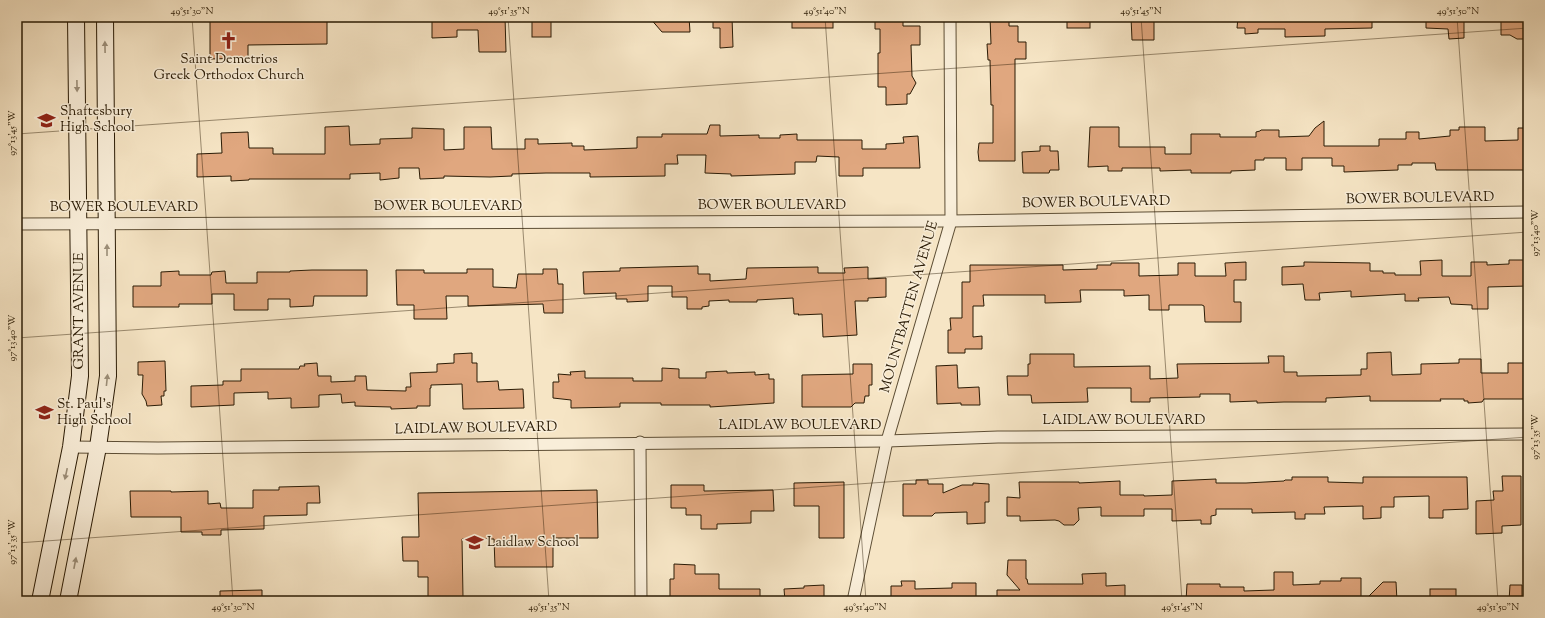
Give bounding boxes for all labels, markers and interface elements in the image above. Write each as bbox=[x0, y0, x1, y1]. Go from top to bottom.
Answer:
text: 49°51'30"N bbox=[171, 4, 213, 19]
text: 49°51'35"N bbox=[488, 4, 530, 19]
text: 49°51'40"N bbox=[804, 4, 846, 19]
text: 49°51'45"N bbox=[1120, 4, 1162, 19]
text: 49°51'50"N bbox=[1437, 4, 1479, 19]
church icon: Saint Demetrios Greek Orthodox Church bbox=[219, 30, 239, 50]
one-way arrow bbox=[102, 40, 108, 53]
place label: Saint Demetrios Greek Orthodox Church bbox=[153, 50, 305, 86]
one-way arrow bbox=[74, 80, 80, 93]
place label: Shaftesbury High School bbox=[60, 102, 135, 138]
text: 97°13'45"W bbox=[5, 110, 20, 156]
school or university icon: Shaftesbury High School bbox=[37, 110, 57, 130]
street label: BOWER BOULEVARD bbox=[1346, 188, 1494, 210]
street label: BOWER BOULEVARD bbox=[1022, 192, 1170, 214]
street label: BOWER BOULEVARD bbox=[698, 196, 846, 216]
street label: BOWER BOULEVARD bbox=[374, 197, 522, 217]
street label: BOWER BOULEVARD bbox=[50, 198, 198, 218]
text: 97°13'40"W bbox=[1528, 210, 1543, 256]
street label: MOUNTBATTEN AVENUE bbox=[876, 218, 944, 395]
one-way arrow bbox=[104, 244, 111, 256]
street label: GRANT AVENUE bbox=[70, 252, 90, 370]
text: 97°13'40"W bbox=[5, 315, 20, 361]
one-way arrow bbox=[104, 374, 111, 386]
place label: St. Paul's High School bbox=[57, 395, 132, 431]
school or university icon: St. Paul's High School bbox=[34, 403, 54, 423]
street label: LAIDLAW BOULEVARD bbox=[1043, 411, 1205, 431]
text: 97°13'35"W bbox=[1528, 414, 1543, 460]
street label: LAIDLAW BOULEVARD bbox=[719, 416, 881, 436]
street label: LAIDLAW BOULEVARD bbox=[394, 418, 558, 440]
one-way arrow bbox=[63, 468, 69, 480]
text: 97°13'35"W bbox=[5, 519, 20, 565]
school or university icon: Laidlaw School bbox=[464, 533, 484, 553]
place label: Laidlaw School bbox=[487, 533, 579, 553]
one-way arrow bbox=[73, 557, 79, 569]
text: 49°51'30"N bbox=[212, 600, 254, 615]
text: 49°51'35"N bbox=[528, 600, 570, 615]
text: 49°51'40"N bbox=[844, 600, 886, 615]
text: 49°51'45"N bbox=[1161, 600, 1203, 615]
text: 49°51'50"N bbox=[1477, 600, 1519, 615]

